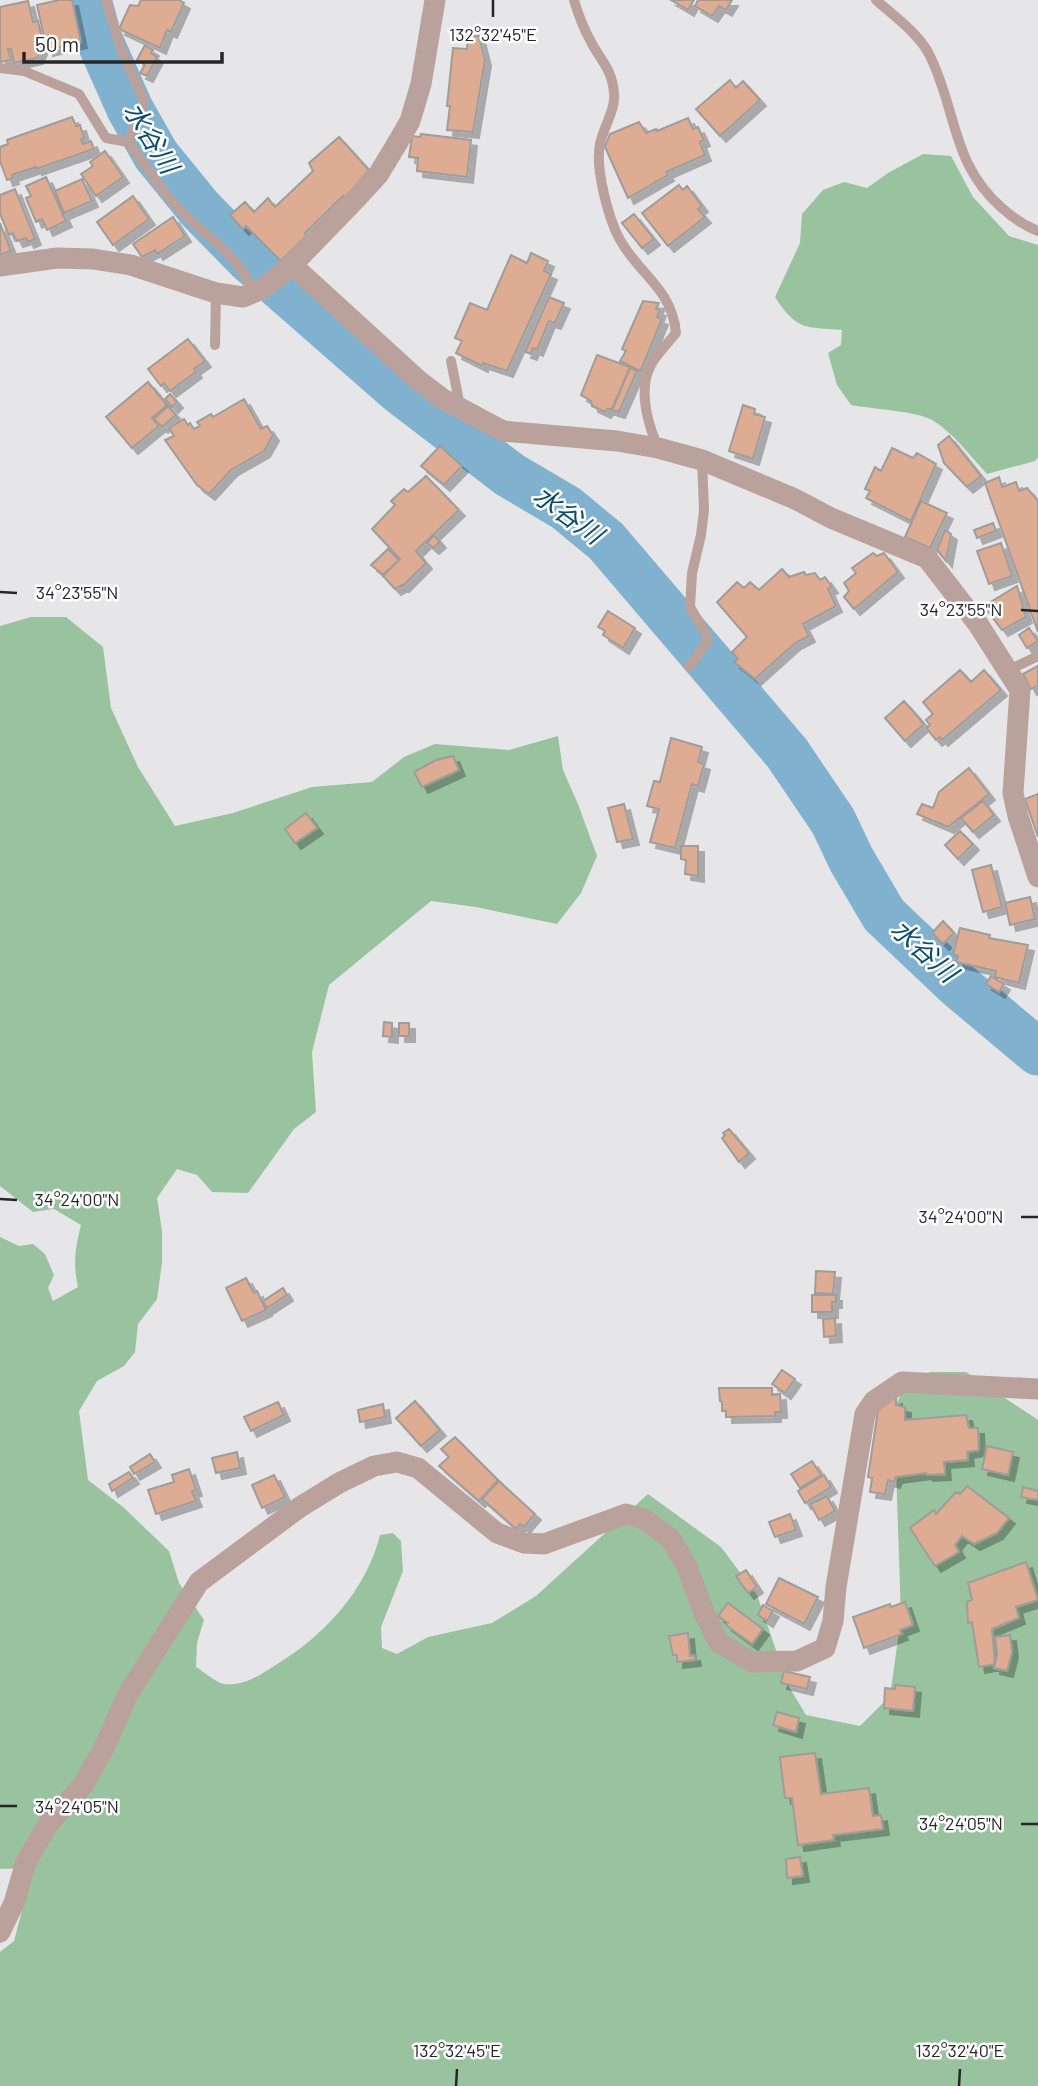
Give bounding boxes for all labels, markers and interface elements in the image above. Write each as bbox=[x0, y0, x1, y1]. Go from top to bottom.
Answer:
scale bar bbox=[24, 21, 222, 65]
text: 132°32'45"E bbox=[449, 23, 537, 45]
text: 50 m bbox=[35, 31, 79, 56]
water label: 水谷川 bbox=[118, 96, 188, 181]
water label: 水谷川 bbox=[528, 478, 612, 551]
text: 34°23'55"N bbox=[36, 581, 118, 603]
text: 34°23'55"N bbox=[920, 598, 1002, 620]
water label: 水谷川 bbox=[886, 912, 967, 990]
text: 34°24'00"N bbox=[35, 1188, 119, 1210]
text: 34°24'00"N bbox=[919, 1205, 1003, 1227]
text: 34°24'05"N bbox=[35, 1795, 119, 1817]
text: 34°24'05"N bbox=[919, 1812, 1003, 1834]
text: 132°32'45"E bbox=[413, 2039, 501, 2061]
text: 132°32'40"E bbox=[916, 2039, 1004, 2061]

